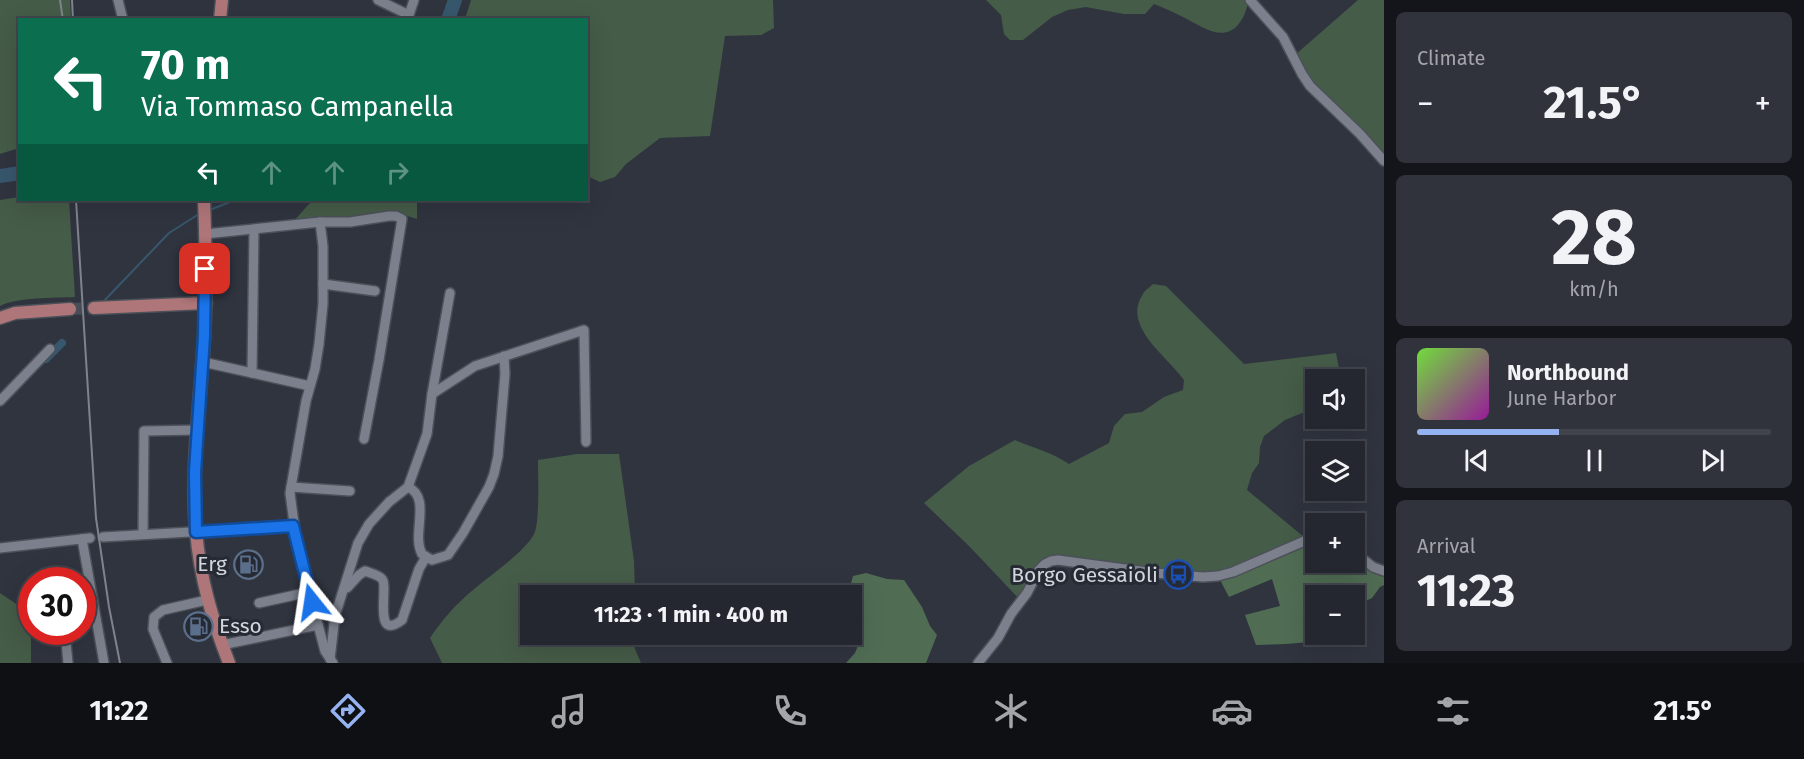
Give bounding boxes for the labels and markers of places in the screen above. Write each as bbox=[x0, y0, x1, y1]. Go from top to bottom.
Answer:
pin bbox=[179, 243, 230, 294]
fuel station icon: Erg bbox=[232, 548, 264, 580]
place label: Erg bbox=[197, 551, 227, 577]
bus stop icon: Borgo Gessaioli bbox=[1163, 559, 1195, 591]
place label: Borgo Gessaioli bbox=[1011, 562, 1158, 588]
fuel station icon: Esso bbox=[182, 610, 214, 642]
place label: Esso bbox=[219, 613, 262, 639]

